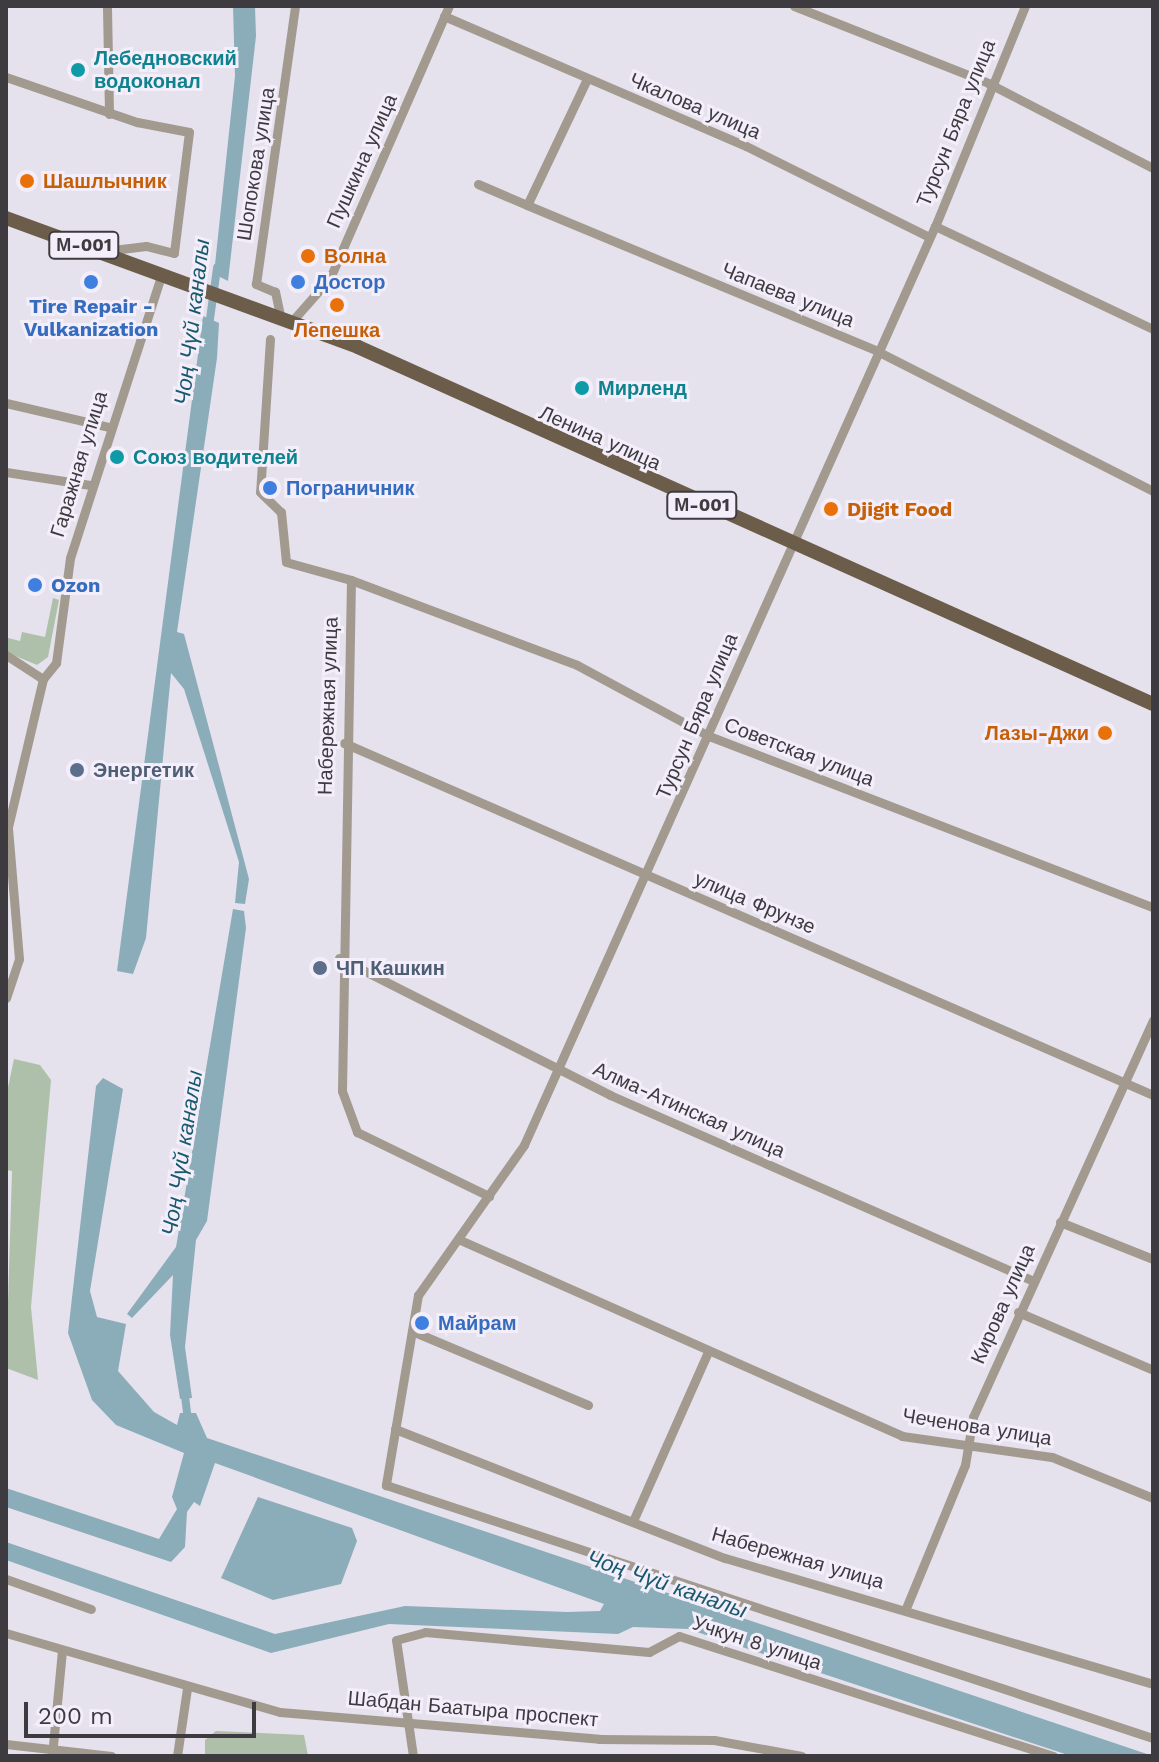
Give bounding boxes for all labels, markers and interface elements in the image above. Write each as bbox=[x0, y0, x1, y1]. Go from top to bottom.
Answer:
street label: Турсун Бяра улица bbox=[912, 36, 1000, 210]
place label: Лебедновский водоконал bbox=[94, 46, 237, 93]
marker: Лебедновский водоконал bbox=[69, 61, 87, 79]
street label: Чкалова улица bbox=[626, 68, 764, 144]
street label: Шопокова улица bbox=[232, 86, 280, 242]
street label: Пушкина улица bbox=[322, 90, 402, 232]
place label: Шашлычник bbox=[43, 169, 167, 193]
marker: Шашлычник bbox=[18, 172, 36, 190]
road number: М-001 bbox=[48, 231, 120, 259]
water label: Чоң Чүй каналы bbox=[169, 237, 215, 407]
place label: Волна bbox=[324, 244, 386, 268]
marker: Волна bbox=[299, 247, 317, 265]
street label: Чапаева улица bbox=[718, 257, 858, 333]
place label: Достор bbox=[314, 270, 386, 294]
marker: Tire Repair - Vulkanization bbox=[82, 273, 100, 291]
marker: Достор bbox=[289, 273, 307, 291]
place label: Tire Repair - Vulkanization bbox=[24, 294, 158, 341]
marker: Лепешка bbox=[328, 296, 346, 314]
place label: Лепешка bbox=[294, 318, 380, 342]
place label: Мирленд bbox=[598, 376, 687, 400]
marker: Мирленд bbox=[573, 379, 591, 397]
street label: Гаражная улица bbox=[45, 388, 113, 540]
street label: Ленина улица bbox=[536, 401, 664, 475]
place label: Союз водителей bbox=[133, 445, 298, 469]
marker: Союз водителей bbox=[108, 448, 126, 466]
place label: Пограничник bbox=[286, 476, 415, 500]
marker: Пограничник bbox=[261, 479, 279, 497]
road number: М-001 bbox=[666, 491, 738, 519]
place label: Djigit Food bbox=[847, 497, 952, 521]
marker: Djigit Food bbox=[822, 500, 840, 518]
place label: Ozon bbox=[51, 573, 100, 597]
marker: Ozon bbox=[26, 576, 44, 594]
street label: Набережная улица bbox=[313, 617, 343, 795]
street label: Турсун Бяра улица bbox=[651, 629, 743, 803]
street label: Советская улица bbox=[721, 712, 877, 792]
place label: Лазы-Джи bbox=[985, 721, 1089, 745]
marker: Лазы-Джи bbox=[1096, 724, 1114, 742]
place label: Энергетик bbox=[93, 758, 194, 782]
marker: Энергетик bbox=[68, 761, 86, 779]
street label: улица Фрунзе bbox=[691, 867, 819, 939]
place label: ЧП Кашкин bbox=[336, 956, 445, 980]
marker: ЧП Кашкин bbox=[311, 959, 329, 977]
street label: Алма-Атинская улица bbox=[589, 1057, 789, 1163]
water label: Чоң Чүй каналы bbox=[156, 1068, 208, 1238]
street label: Кирова улица bbox=[966, 1240, 1040, 1368]
place label: Майрам bbox=[438, 1311, 516, 1335]
marker: Майрам bbox=[413, 1314, 431, 1332]
street label: Чеченова улица bbox=[901, 1403, 1053, 1451]
street label: Набережная улица bbox=[709, 1522, 887, 1594]
water label: Чоң Чүй каналы bbox=[584, 1544, 750, 1624]
street label: Учкун 8 улица bbox=[690, 1611, 824, 1675]
scale bar bbox=[28, 1686, 260, 1736]
street label: Шабдан Баатыра проспект bbox=[347, 1686, 599, 1732]
text: 200 m bbox=[38, 1702, 113, 1730]

